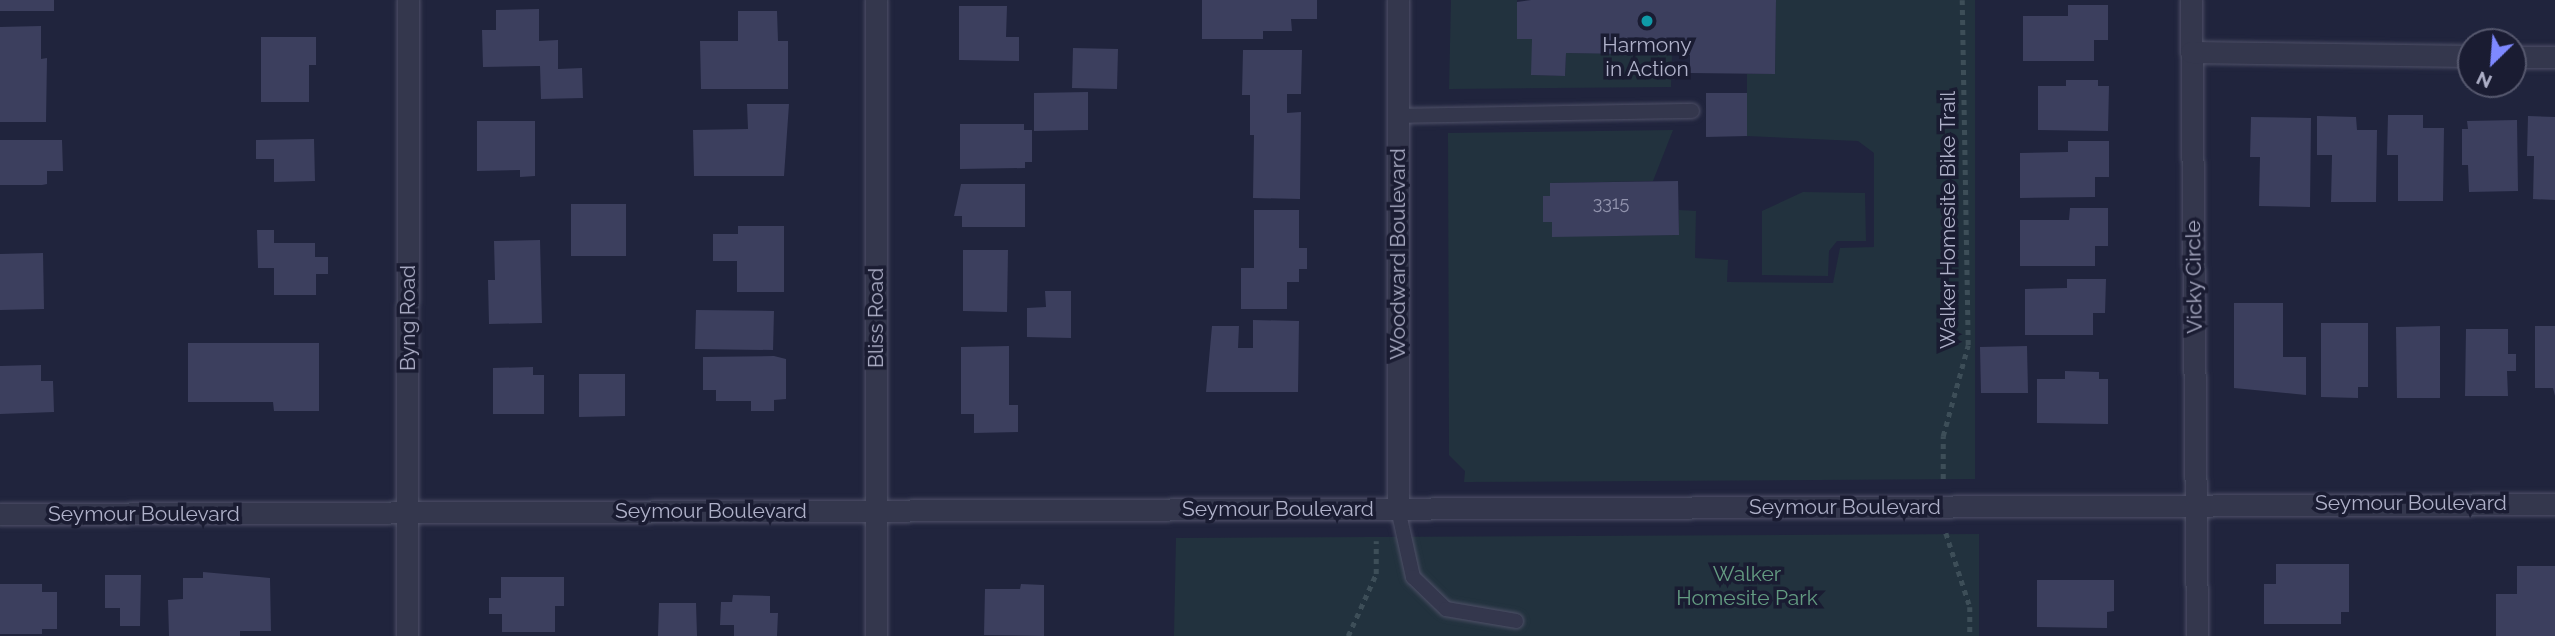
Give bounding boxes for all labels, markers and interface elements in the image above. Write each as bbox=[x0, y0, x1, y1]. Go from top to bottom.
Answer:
marker: Harmony in Action bbox=[1639, 13, 1655, 29]
north arrow bbox=[2457, 28, 2527, 98]
place label: Harmony in Action bbox=[1602, 32, 1692, 82]
text: N bbox=[2473, 67, 2495, 93]
street label: Walker Homesite Bike Trail bbox=[1935, 90, 1961, 350]
street label: Woodward Boulevard bbox=[1385, 148, 1411, 360]
house number: 3315 bbox=[1593, 192, 1629, 214]
street label: Vicky Circle bbox=[2180, 220, 2208, 334]
street label: Byng Road bbox=[395, 265, 421, 371]
street label: Bliss Road bbox=[863, 268, 889, 368]
street label: Seymour Boulevard bbox=[2315, 490, 2507, 516]
street label: Seymour Boulevard bbox=[1749, 494, 1941, 520]
street label: Seymour Boulevard bbox=[1182, 496, 1374, 522]
street label: Seymour Boulevard bbox=[615, 498, 807, 524]
street label: Seymour Boulevard bbox=[48, 501, 240, 527]
park label: Walker Homesite Park bbox=[1676, 561, 1818, 611]

